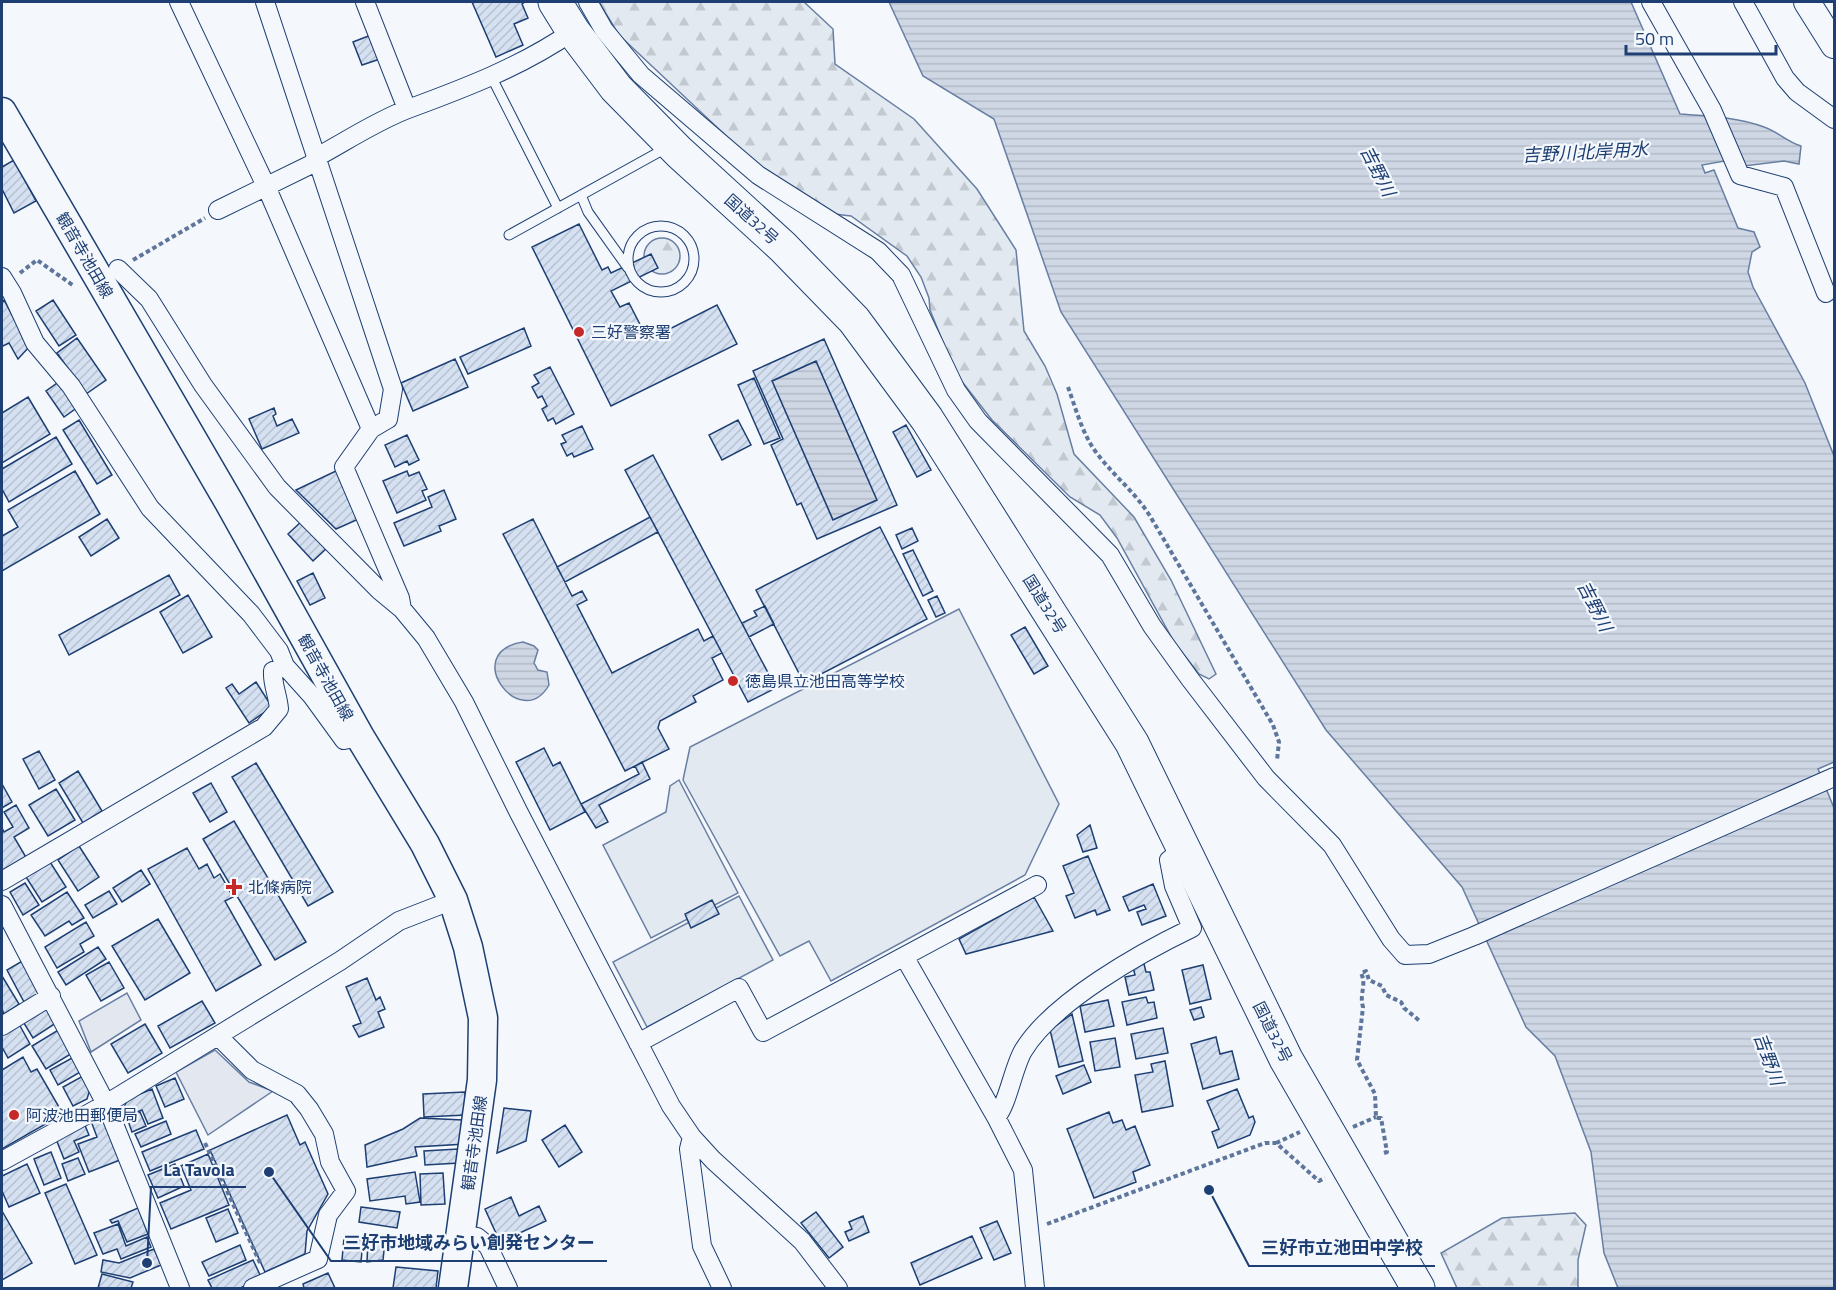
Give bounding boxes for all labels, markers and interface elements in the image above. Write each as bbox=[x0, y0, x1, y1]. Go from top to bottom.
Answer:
scale bar bbox=[1626, 18, 1776, 56]
text: 50 m bbox=[1635, 25, 1674, 52]
water label: 吉野川北岸用水 bbox=[1521, 135, 1651, 169]
water label: 吉野川 bbox=[1354, 141, 1403, 203]
street label: 国道32号 bbox=[719, 188, 785, 250]
street label: 観音寺池田線 bbox=[51, 207, 119, 303]
place label: 三好警察署 bbox=[591, 320, 671, 344]
marker: 三好警察署 bbox=[572, 325, 586, 339]
street label: 国道32号 bbox=[1017, 570, 1073, 638]
water label: 吉野川 bbox=[1571, 576, 1620, 638]
street label: 観音寺池田線 bbox=[292, 629, 360, 725]
place label: 徳島県立池田高等学校 bbox=[745, 669, 905, 693]
marker: 徳島県立池田高等学校 bbox=[726, 674, 740, 688]
place label: 北條病院 bbox=[248, 875, 312, 899]
marker: 北條病院 bbox=[225, 878, 243, 896]
street label: 国道32号 bbox=[1247, 997, 1299, 1067]
water label: 吉野川 bbox=[1747, 1029, 1792, 1091]
street label: 観音寺池田線 bbox=[455, 1094, 493, 1192]
place label: 阿波池田郵便局 bbox=[26, 1103, 138, 1127]
marker: 阿波池田郵便局 bbox=[7, 1108, 21, 1122]
callout: La Tavola bbox=[151, 1151, 246, 1187]
text: La Tavola bbox=[163, 1156, 235, 1183]
callout: 三好市地域みらい創発センター bbox=[331, 1225, 607, 1261]
text: 三好市地域みらい創発センター bbox=[343, 1229, 595, 1256]
callout: 三好市立池田中学校 bbox=[1249, 1230, 1435, 1266]
text: 三好市立池田中学校 bbox=[1261, 1234, 1423, 1261]

